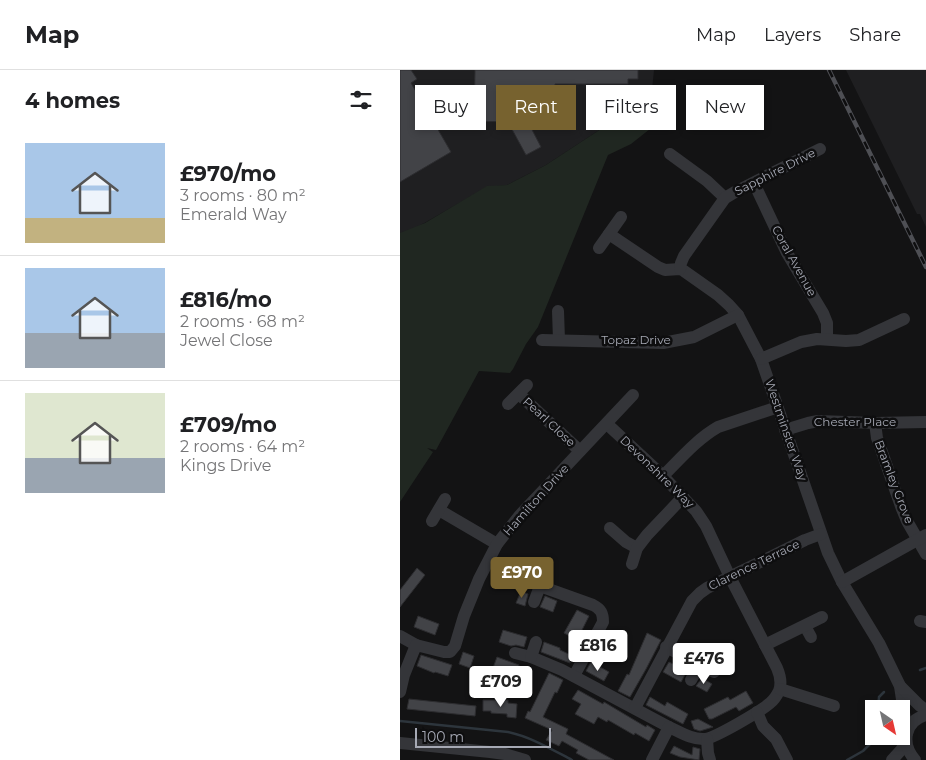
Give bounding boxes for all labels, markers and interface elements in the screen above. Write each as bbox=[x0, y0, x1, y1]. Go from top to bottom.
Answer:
text: Map bbox=[25, 20, 79, 49]
text: Map bbox=[696, 24, 736, 46]
text: Layers bbox=[764, 24, 821, 46]
text: Share bbox=[849, 24, 901, 46]
chip: Buy bbox=[415, 85, 486, 130]
chip: Rent bbox=[496, 85, 576, 130]
chip: Filters bbox=[586, 85, 676, 130]
chip: New bbox=[686, 85, 764, 130]
icon: filters bbox=[347, 86, 375, 114]
text: 4 homes bbox=[25, 88, 120, 113]
street label: Sapphire Drive bbox=[732, 145, 818, 198]
text: £970/mo bbox=[180, 161, 276, 186]
icon: home bbox=[65, 163, 125, 223]
text: 3 rooms · 80 m² bbox=[180, 186, 306, 205]
text: Emerald Way bbox=[180, 205, 287, 224]
street label: Coral Avenue bbox=[769, 223, 820, 299]
text: £816/mo bbox=[180, 287, 272, 312]
icon: home bbox=[65, 288, 125, 348]
text: 2 rooms · 68 m² bbox=[180, 312, 305, 331]
text: Jewel Close bbox=[180, 331, 273, 350]
street label: Topaz Drive bbox=[601, 332, 671, 347]
street label: Westminster Way bbox=[762, 377, 811, 483]
street label: Pearl Close bbox=[520, 394, 579, 450]
text: £709/mo bbox=[180, 412, 277, 437]
icon: home bbox=[65, 413, 125, 473]
street label: Chester Place bbox=[814, 414, 896, 429]
street label: Devonshire Way bbox=[617, 432, 698, 511]
text: 2 rooms · 64 m² bbox=[180, 437, 305, 456]
street label: Bramley Grove bbox=[872, 438, 917, 526]
text: Kings Drive bbox=[180, 456, 271, 475]
street label: Hamilton Drive bbox=[500, 461, 572, 538]
street label: Clarence Terrace bbox=[706, 536, 802, 593]
pin: £970 bbox=[492, 556, 552, 599]
text: £970 bbox=[502, 563, 542, 582]
pin: £816 bbox=[568, 630, 628, 672]
text: £816 bbox=[579, 636, 617, 655]
pin: £476 bbox=[674, 642, 734, 685]
text: £476 bbox=[684, 649, 724, 668]
pin: £709 bbox=[471, 666, 531, 708]
text: £709 bbox=[480, 672, 522, 691]
north arrow bbox=[865, 700, 910, 745]
map controls bbox=[865, 700, 910, 745]
scale bar bbox=[415, 725, 551, 748]
text: 100 m bbox=[422, 728, 464, 746]

